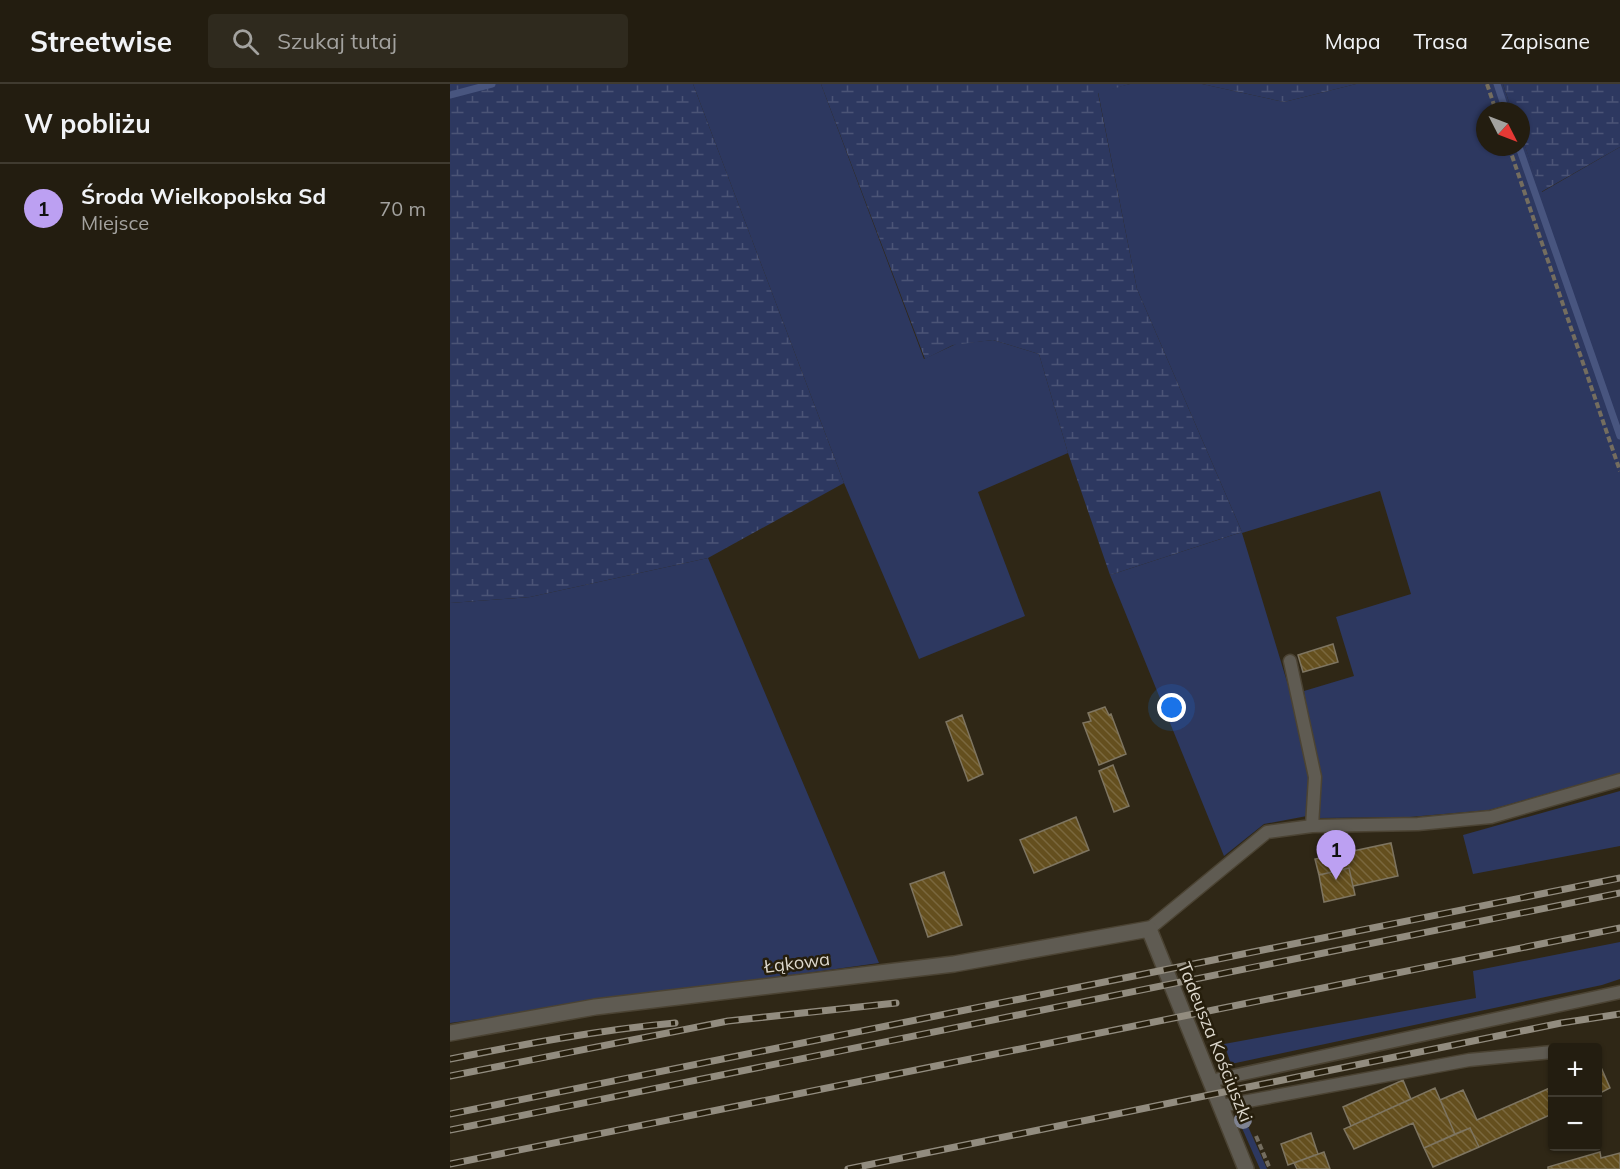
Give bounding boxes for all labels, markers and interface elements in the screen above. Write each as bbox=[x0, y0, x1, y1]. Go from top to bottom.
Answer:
search box bbox=[208, 14, 628, 68]
text: Streetwise bbox=[30, 24, 172, 59]
icon: search bbox=[229, 25, 262, 58]
text: Szukaj tutaj bbox=[277, 27, 397, 55]
text: Mapa bbox=[1325, 28, 1381, 54]
text: Trasa bbox=[1414, 28, 1468, 54]
text: Zapisane bbox=[1501, 28, 1590, 54]
north arrow bbox=[1476, 102, 1530, 156]
text: W pobliżu bbox=[24, 107, 151, 140]
text: Środa Wielkopolska Sd bbox=[81, 182, 326, 210]
text: 1 bbox=[38, 196, 50, 221]
text: 70 m bbox=[379, 196, 426, 221]
text: Miejsce bbox=[81, 210, 149, 235]
your location bbox=[1157, 693, 1186, 722]
pin: 1 bbox=[1316, 830, 1356, 880]
street label: Łąkowa bbox=[762, 947, 831, 978]
street label: Tadeusza Kościuszki bbox=[1173, 958, 1258, 1125]
map controls bbox=[1548, 1043, 1602, 1151]
button: + bbox=[1548, 1043, 1602, 1097]
button: − bbox=[1548, 1097, 1602, 1151]

